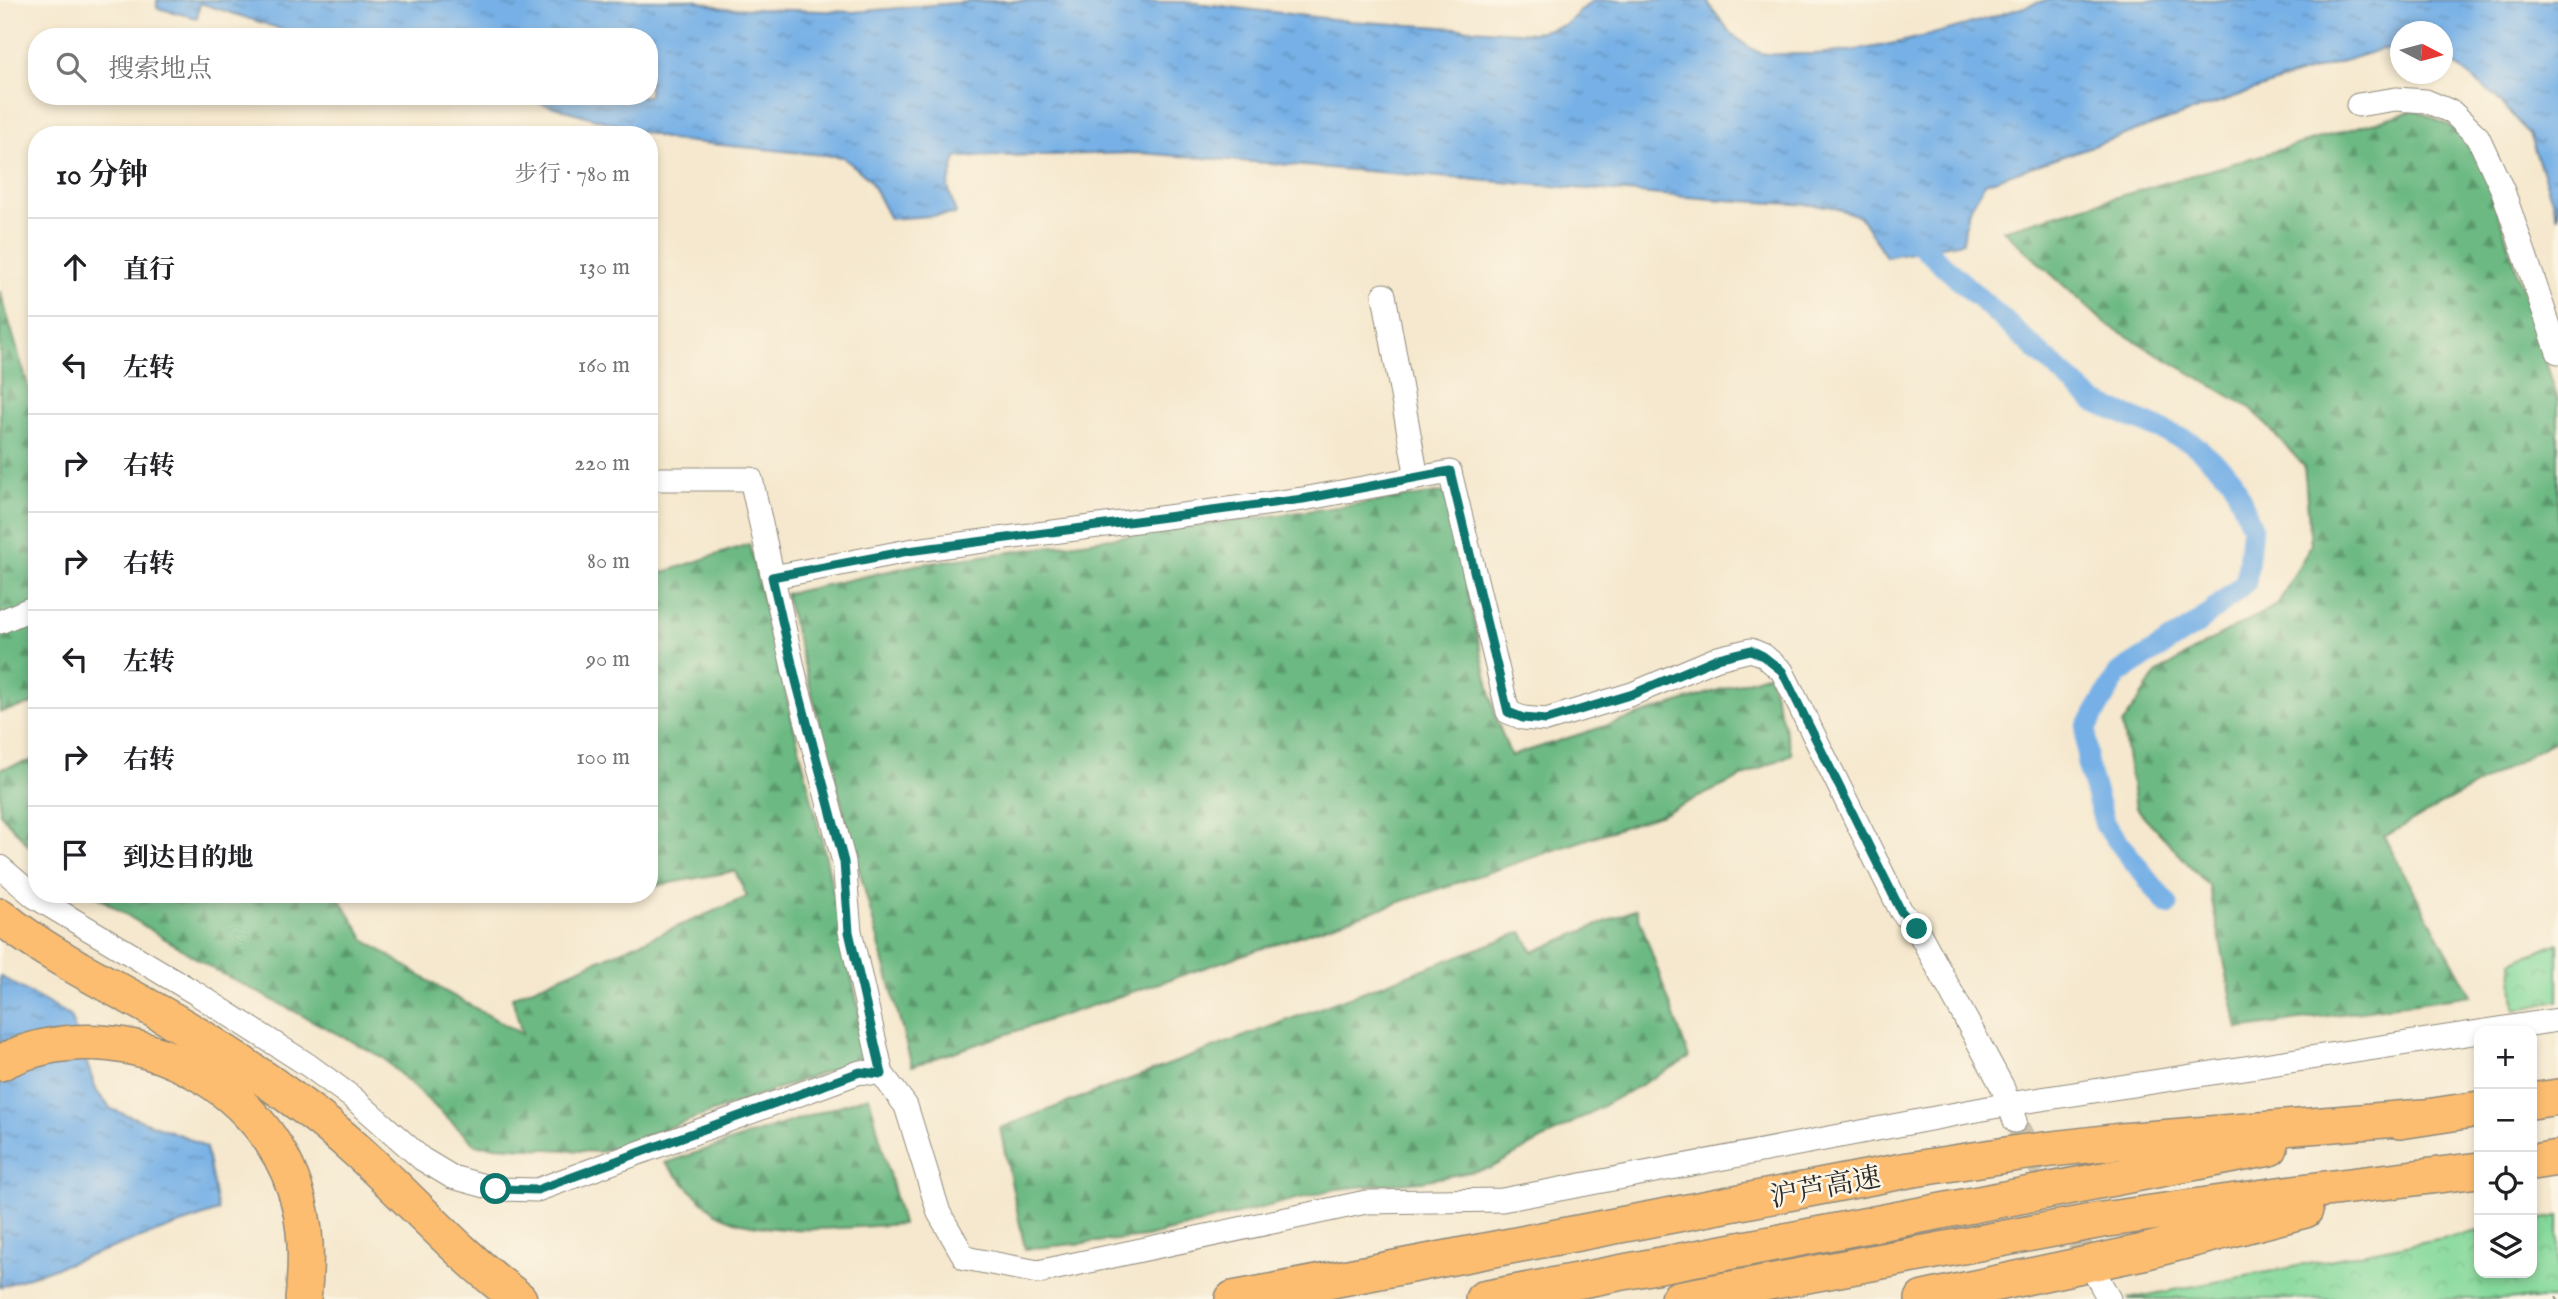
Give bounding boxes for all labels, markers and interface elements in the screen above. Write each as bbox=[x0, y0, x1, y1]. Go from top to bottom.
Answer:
north arrow bbox=[2390, 21, 2453, 84]
search box bbox=[28, 28, 658, 105]
icon: search bbox=[52, 48, 90, 86]
text: 搜索地点 bbox=[108, 53, 212, 86]
text: 10 分钟 bbox=[56, 157, 148, 195]
text: 步行 · 780 m bbox=[515, 160, 630, 189]
icon: ahead bbox=[56, 248, 94, 286]
text: 130 m bbox=[579, 253, 630, 282]
text: 直行 bbox=[123, 254, 175, 287]
icon: left bbox=[56, 346, 94, 384]
text: 160 m bbox=[578, 351, 630, 380]
text: 左转 bbox=[123, 352, 175, 385]
icon: right bbox=[56, 444, 94, 482]
text: 220 m bbox=[574, 449, 630, 478]
text: 右转 bbox=[123, 450, 175, 483]
icon: right bbox=[56, 542, 94, 580]
text: 80 m bbox=[587, 547, 630, 576]
text: 右转 bbox=[123, 548, 175, 581]
icon: left bbox=[56, 640, 94, 678]
text: 90 m bbox=[586, 645, 630, 674]
text: 左转 bbox=[123, 646, 175, 679]
icon: right bbox=[56, 738, 94, 776]
text: 100 m bbox=[576, 743, 630, 772]
text: 右转 bbox=[123, 744, 175, 777]
icon: arrive bbox=[56, 836, 94, 874]
text: 到达目的地 bbox=[123, 842, 253, 875]
route end bbox=[1901, 913, 1932, 944]
map controls bbox=[2474, 1026, 2537, 1278]
button: + bbox=[2474, 1026, 2537, 1089]
button: − bbox=[2474, 1089, 2537, 1152]
button: locate bbox=[2474, 1152, 2537, 1215]
street label: 沪芦高速 bbox=[1767, 1161, 1884, 1216]
route start bbox=[480, 1173, 511, 1204]
button: layers bbox=[2474, 1215, 2537, 1278]

